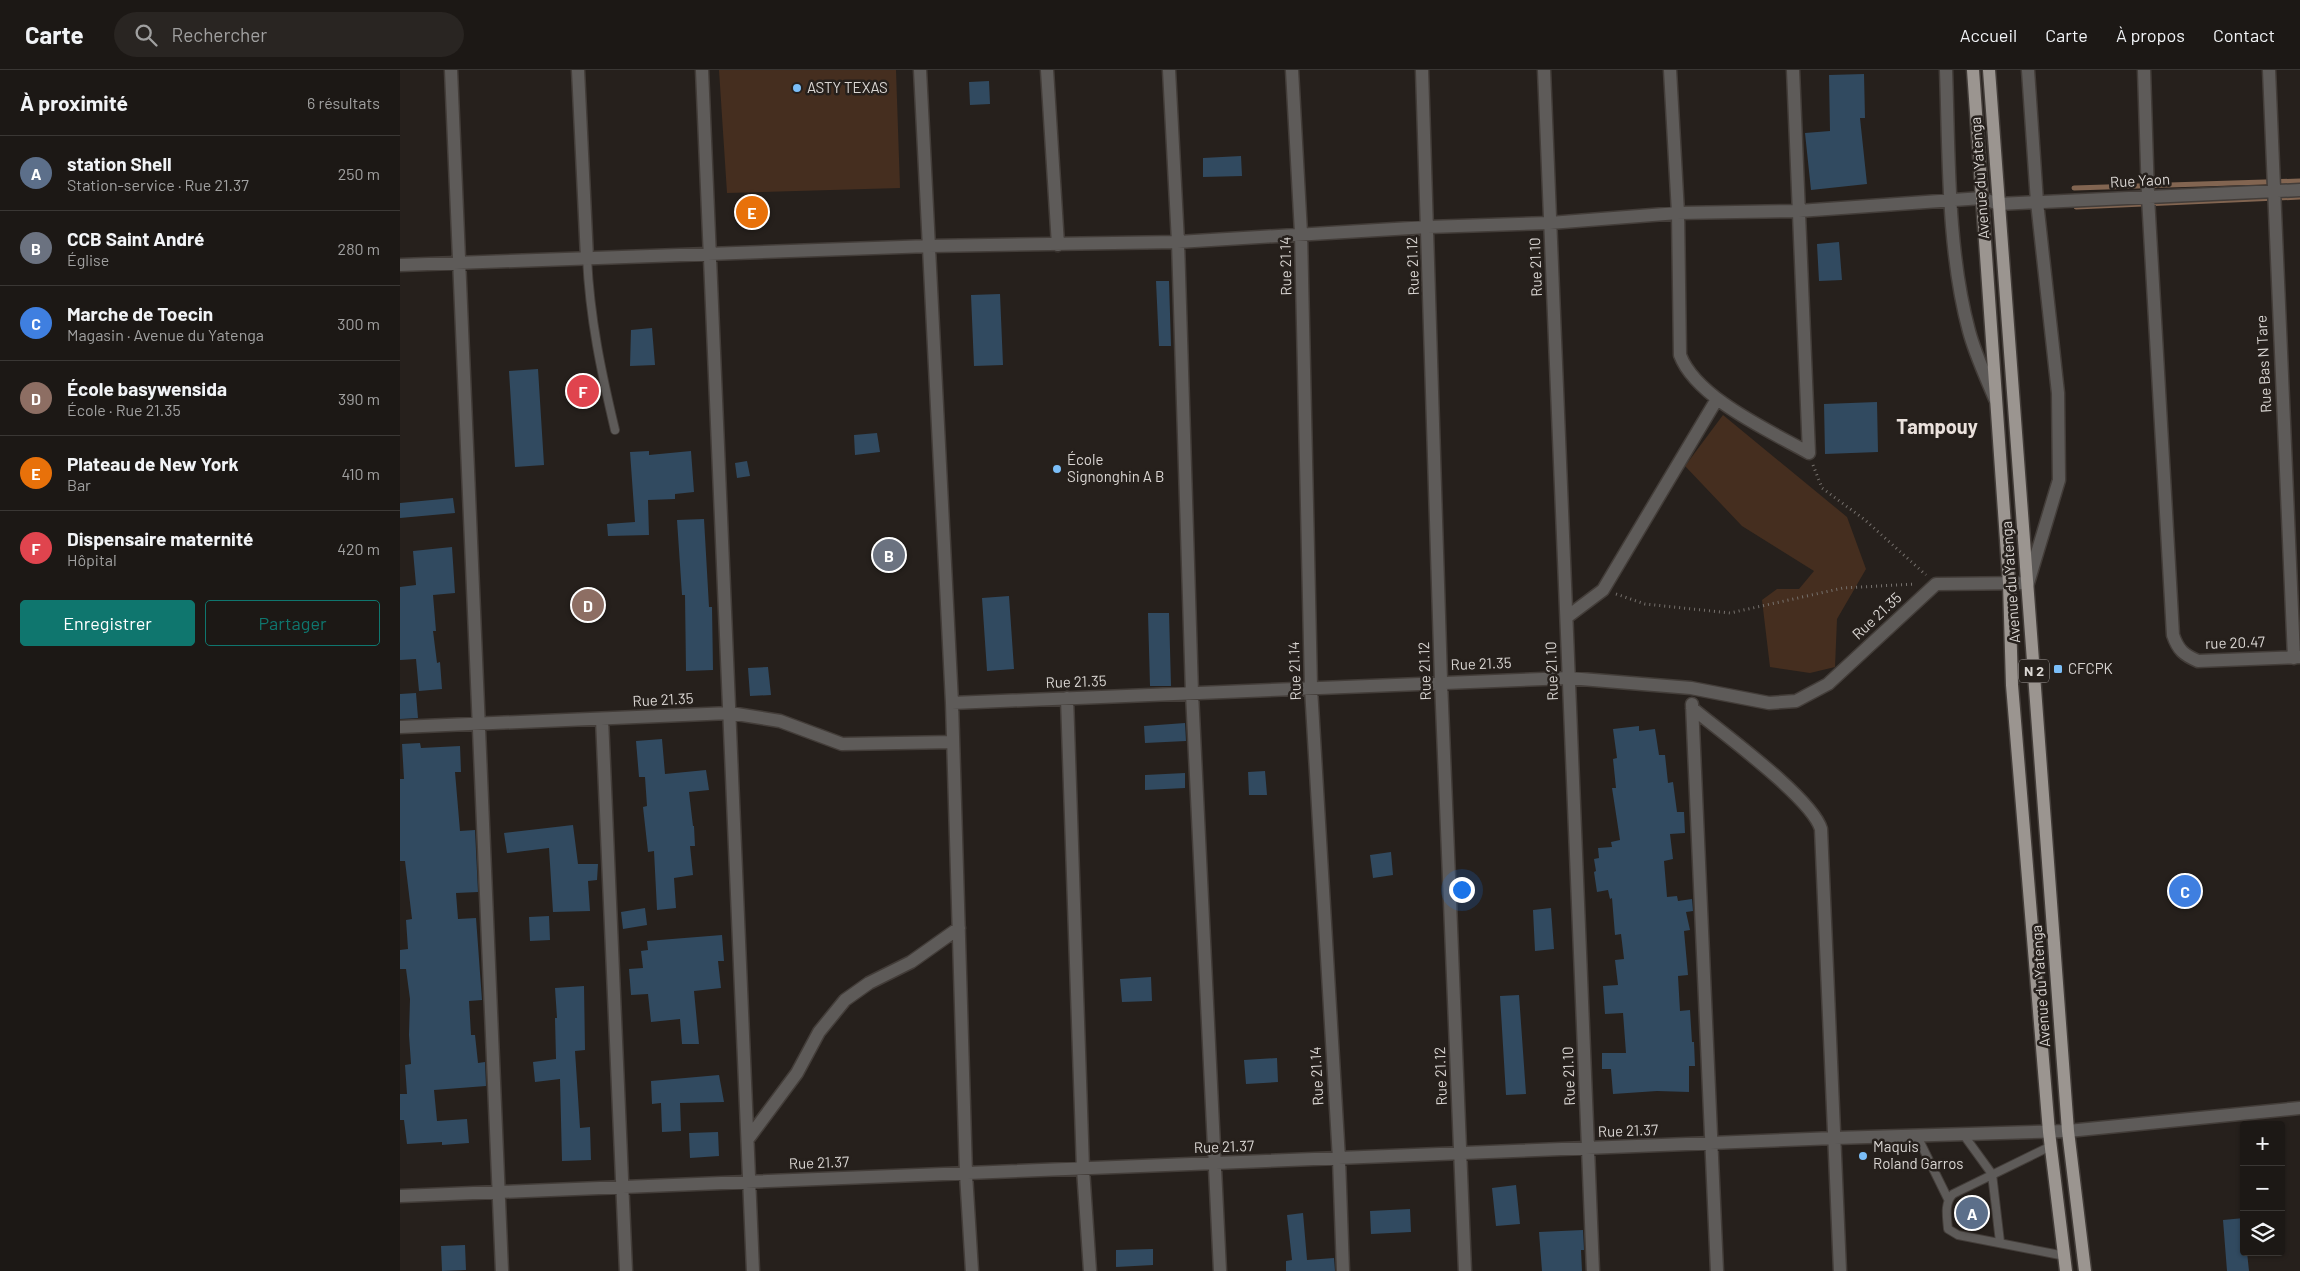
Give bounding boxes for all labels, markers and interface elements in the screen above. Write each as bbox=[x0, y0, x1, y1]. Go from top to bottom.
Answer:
search box bbox=[114, 12, 464, 57]
text: Carte bbox=[25, 20, 84, 49]
icon: search bbox=[132, 21, 160, 49]
text: Rechercher bbox=[172, 23, 267, 46]
text: Accueil bbox=[1960, 24, 2017, 46]
text: Carte bbox=[2045, 24, 2088, 46]
text: À propos bbox=[2116, 24, 2185, 46]
text: Contact bbox=[2213, 24, 2275, 46]
place label: ASTY TEXAS bbox=[807, 78, 888, 96]
marker: ASTY TEXAS bbox=[791, 82, 803, 94]
text: À proximité bbox=[20, 90, 128, 115]
text: 6 résultats bbox=[307, 93, 380, 112]
street label: Avenue du Yatenga bbox=[1966, 116, 1992, 240]
text: station Shell bbox=[67, 152, 172, 175]
text: A bbox=[31, 164, 41, 183]
text: 250 m bbox=[338, 164, 380, 183]
street label: Rue Yaon bbox=[2110, 169, 2170, 191]
text: Station-service · Rue 21.37 bbox=[67, 175, 249, 194]
pin: E bbox=[736, 193, 768, 231]
text: CCB Saint André bbox=[67, 227, 204, 250]
street label: Rue 21.14 bbox=[1275, 236, 1295, 296]
street label: Rue 21.12 bbox=[1402, 236, 1422, 296]
street label: Rue 21.10 bbox=[1525, 237, 1545, 297]
text: B bbox=[31, 239, 41, 258]
text: 280 m bbox=[338, 239, 380, 258]
text: Église bbox=[67, 250, 109, 269]
text: Marche de Toecin bbox=[67, 302, 213, 325]
text: C bbox=[31, 314, 41, 333]
text: 300 m bbox=[337, 314, 380, 333]
street label: Rue Bas N Tare bbox=[2251, 315, 2275, 413]
text: Magasin · Avenue du Yatenga bbox=[67, 325, 264, 344]
pin: F bbox=[567, 372, 599, 410]
text: École basywensida bbox=[67, 377, 227, 400]
text: D bbox=[31, 389, 41, 408]
text: 390 m bbox=[338, 389, 380, 408]
text: École · Rue 21.35 bbox=[67, 400, 181, 419]
district label: Tampouy bbox=[1896, 414, 1978, 438]
place label: École Signonghin A B bbox=[1067, 450, 1164, 485]
text: Plateau de New York bbox=[67, 452, 239, 475]
marker: École Signonghin A B bbox=[1051, 463, 1063, 475]
text: E bbox=[31, 464, 41, 483]
text: 410 m bbox=[342, 464, 380, 483]
text: Bar bbox=[67, 475, 91, 494]
street label: Avenue du Yatenga bbox=[1997, 520, 2023, 644]
text: Dispensaire maternité bbox=[67, 527, 253, 550]
pin: B bbox=[873, 536, 905, 574]
text: F bbox=[32, 539, 40, 558]
text: 420 m bbox=[337, 539, 380, 558]
text: Hôpital bbox=[67, 550, 117, 569]
pin: D bbox=[572, 586, 604, 624]
street label: Rue 21.35 bbox=[1848, 588, 1905, 643]
button: Enregistrer bbox=[20, 600, 195, 646]
button: Partager bbox=[205, 600, 380, 646]
street label: rue 20.47 bbox=[2205, 632, 2265, 652]
street label: Rue 21.14 bbox=[1284, 641, 1304, 701]
street label: Rue 21.12 bbox=[1414, 641, 1434, 701]
street label: Rue 21.10 bbox=[1541, 641, 1561, 701]
street label: Rue 21.35 bbox=[1450, 653, 1512, 673]
place label: CFCPK bbox=[2068, 659, 2113, 677]
road number: N 2 bbox=[2019, 660, 2049, 682]
marker: CFCPK bbox=[2052, 663, 2064, 675]
street label: Rue 21.35 bbox=[1045, 671, 1107, 691]
street label: Rue 21.35 bbox=[632, 688, 694, 710]
pin: C bbox=[2169, 872, 2201, 910]
your location bbox=[1449, 877, 1475, 903]
street label: Avenue du Yatenga bbox=[2027, 924, 2053, 1048]
street label: Rue 21.14 bbox=[1305, 1046, 1327, 1106]
street label: Rue 21.12 bbox=[1430, 1046, 1450, 1106]
street label: Rue 21.10 bbox=[1558, 1046, 1578, 1106]
street label: Rue 21.37 bbox=[1598, 1120, 1658, 1140]
map controls bbox=[2240, 1121, 2285, 1256]
button: + bbox=[2240, 1121, 2285, 1166]
street label: Rue 21.37 bbox=[1194, 1136, 1254, 1156]
place label: Maquis Roland Garros bbox=[1873, 1137, 1964, 1172]
marker: Maquis Roland Garros bbox=[1857, 1150, 1869, 1162]
street label: Rue 21.37 bbox=[789, 1152, 849, 1172]
button: − bbox=[2240, 1166, 2285, 1211]
pin: A bbox=[1956, 1194, 1988, 1232]
button: layers bbox=[2240, 1211, 2285, 1256]

